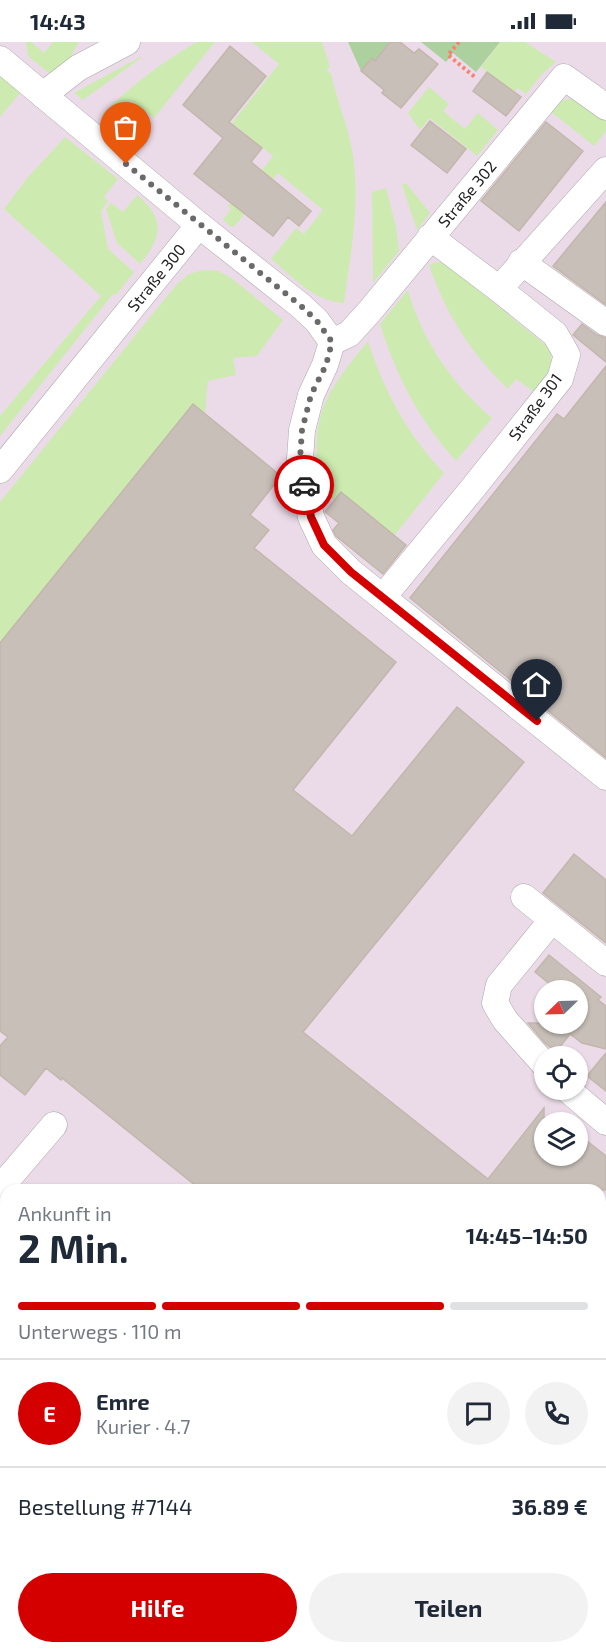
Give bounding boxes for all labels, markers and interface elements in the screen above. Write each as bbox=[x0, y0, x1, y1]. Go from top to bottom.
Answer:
text: 14:43 bbox=[30, 8, 86, 34]
pin bbox=[100, 102, 151, 164]
icon: bag bbox=[109, 111, 142, 144]
street label: Straße 302 bbox=[434, 156, 500, 231]
street label: Straße 300 bbox=[123, 240, 189, 315]
street label: Straße 301 bbox=[504, 370, 565, 444]
courier bbox=[274, 455, 334, 515]
icon: car bbox=[288, 469, 321, 502]
pin bbox=[511, 659, 562, 721]
icon: home bbox=[520, 668, 553, 701]
north arrow bbox=[534, 980, 588, 1034]
map controls bbox=[534, 980, 588, 1166]
button: locate bbox=[534, 1046, 588, 1100]
button: layers bbox=[534, 1112, 588, 1166]
text: Ankunft in bbox=[18, 1201, 112, 1225]
text: 14:45–14:50 bbox=[466, 1222, 588, 1248]
text: 2 Min. bbox=[18, 1224, 129, 1271]
text: Unterwegs · 110 m bbox=[18, 1319, 181, 1343]
button: chat bbox=[447, 1382, 510, 1445]
button: phone bbox=[525, 1382, 588, 1445]
text: Emre bbox=[96, 1388, 150, 1414]
text: E bbox=[43, 1400, 56, 1426]
text: Kurier · 4.7 bbox=[96, 1414, 191, 1438]
text: Bestellung #7144 bbox=[18, 1493, 193, 1519]
text: 36.89 € bbox=[512, 1493, 588, 1519]
button: Hilfe bbox=[18, 1573, 297, 1642]
button: Teilen bbox=[309, 1573, 588, 1642]

